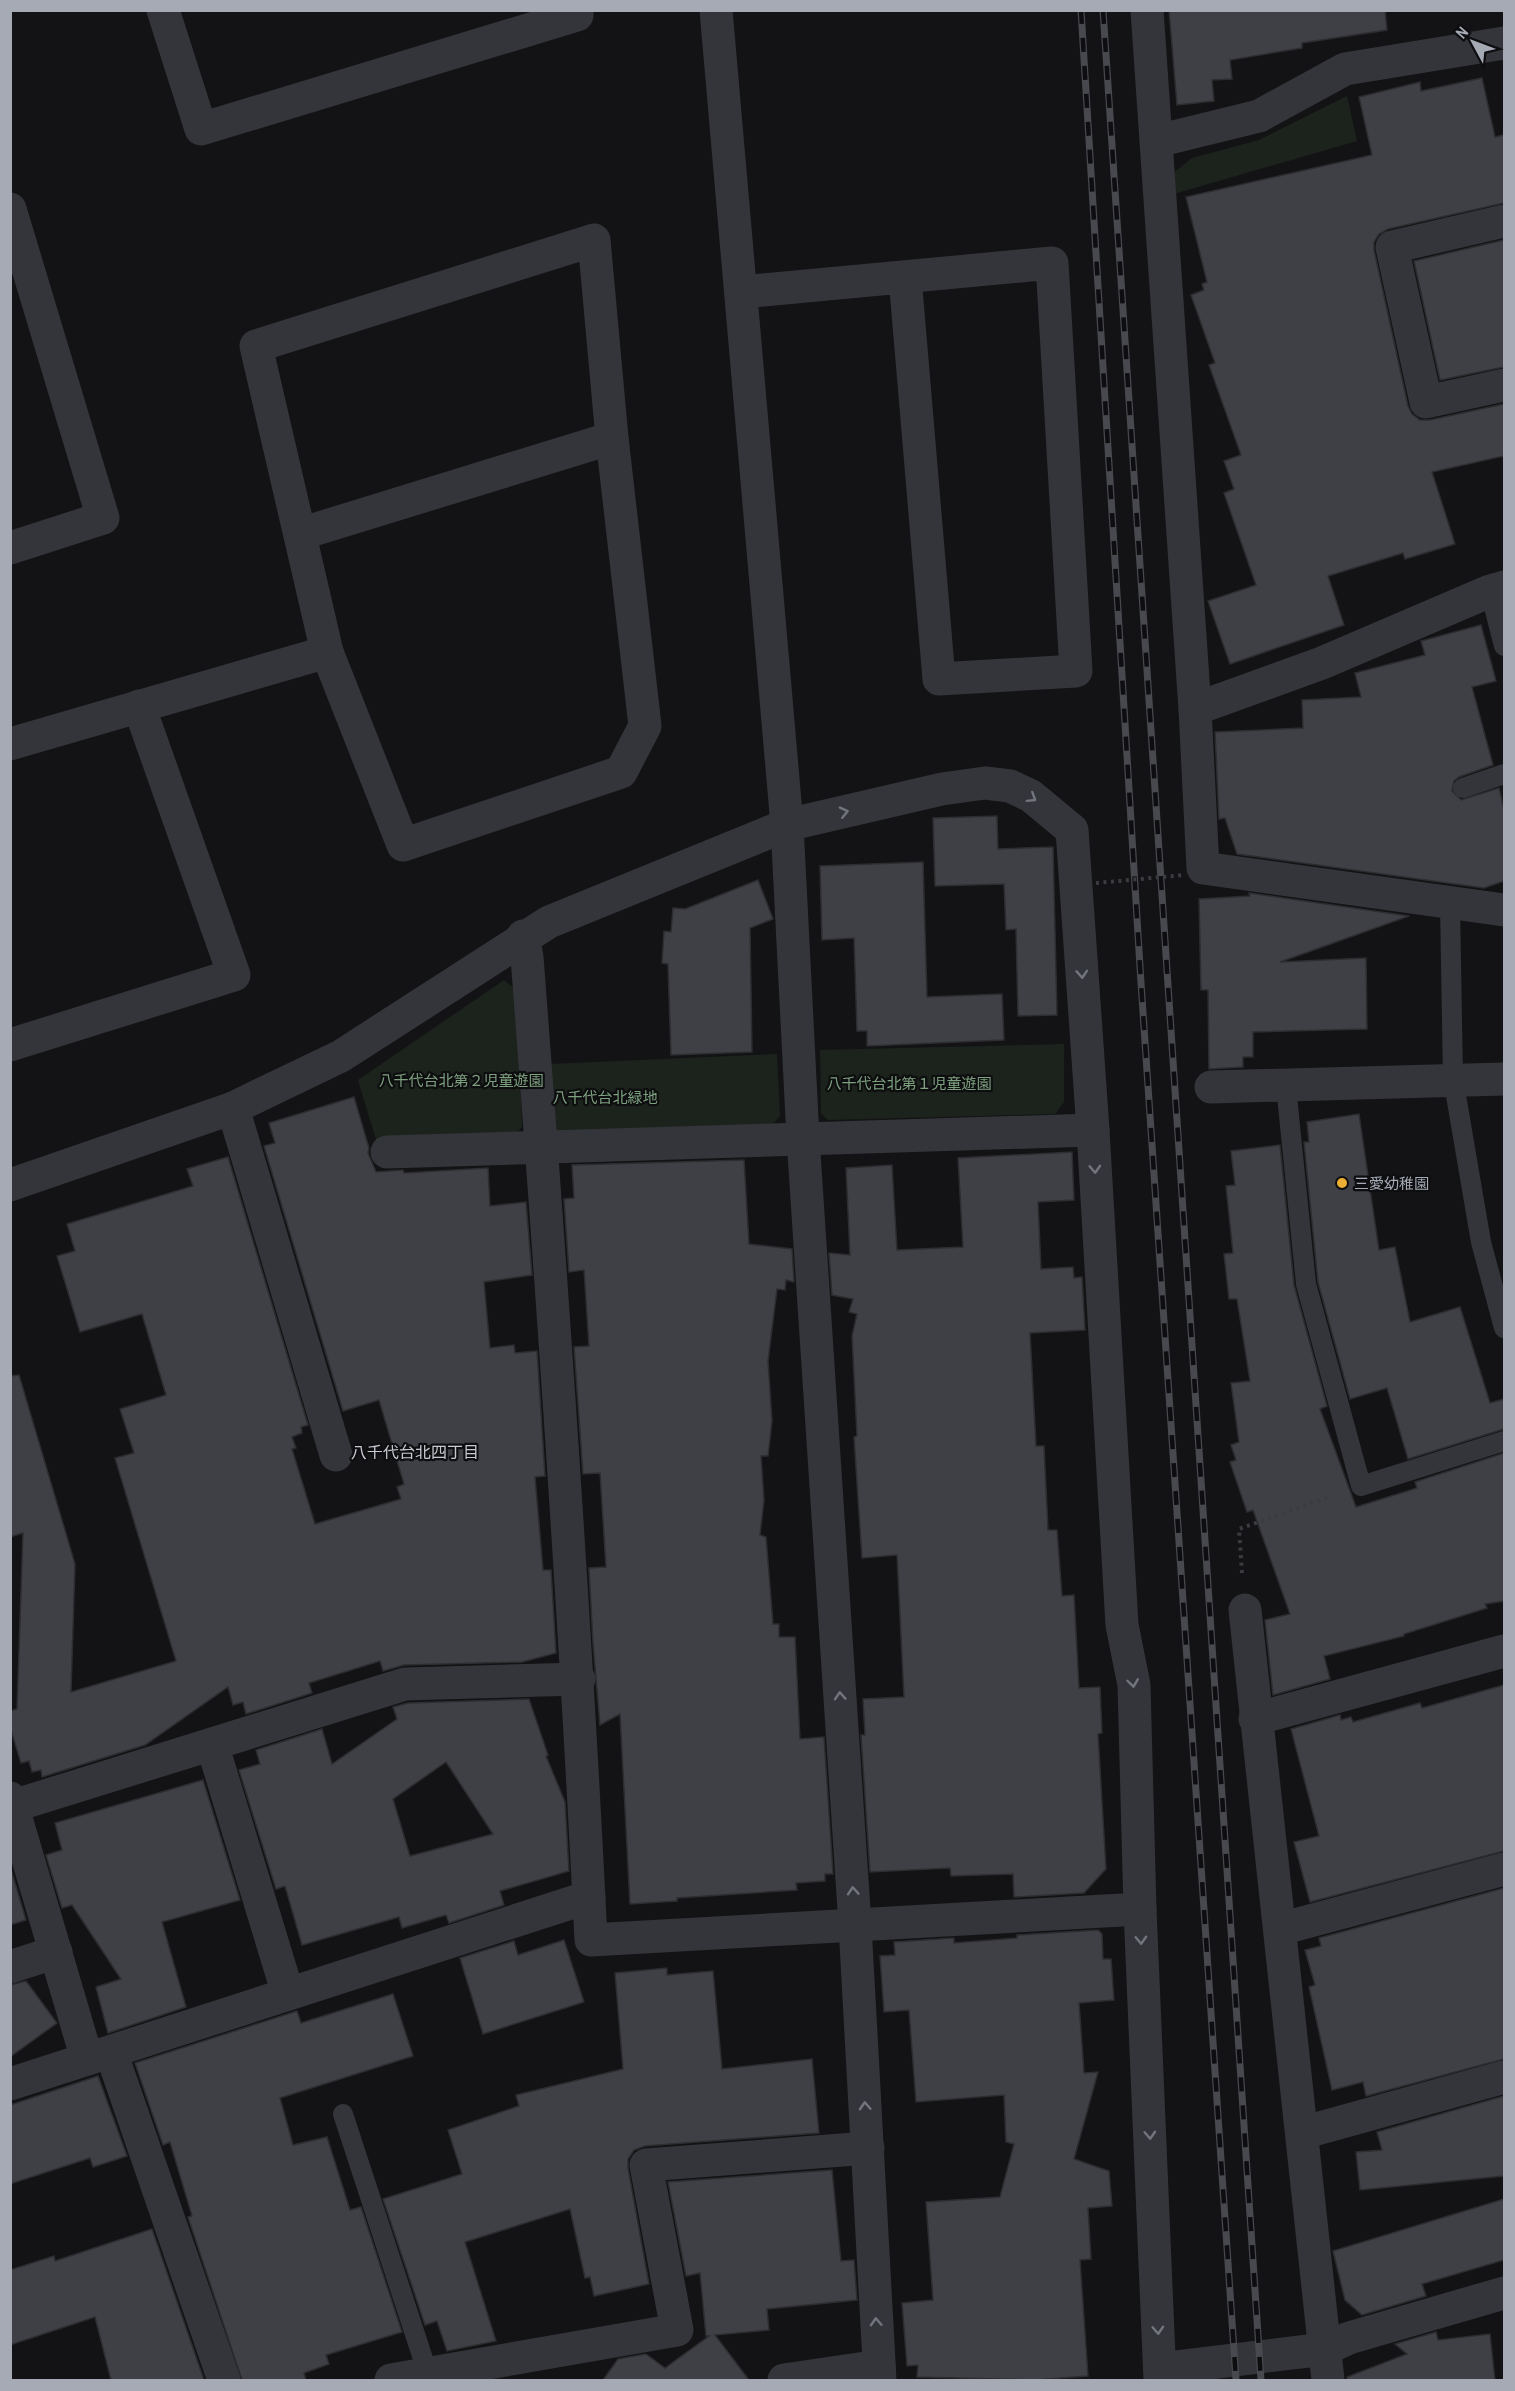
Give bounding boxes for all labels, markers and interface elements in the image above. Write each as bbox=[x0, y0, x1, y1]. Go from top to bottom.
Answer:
north arrow bbox=[1443, 12, 1503, 72]
text: N bbox=[1450, 21, 1473, 43]
one-way arrow bbox=[1026, 791, 1037, 802]
one-way arrow bbox=[839, 806, 849, 819]
one-way arrow bbox=[1075, 969, 1088, 979]
park label: 八千代台北第２児童遊園 bbox=[378, 1070, 544, 1091]
park label: 八千代台北第１児童遊園 bbox=[826, 1073, 992, 1094]
park label: 八千代台北緑地 bbox=[552, 1087, 658, 1108]
one-way arrow bbox=[1088, 1164, 1101, 1173]
place label: 三愛幼稚園 bbox=[1354, 1173, 1429, 1194]
marker: 三愛幼稚園 bbox=[1335, 1176, 1349, 1190]
district label: 八千代台北四丁目 bbox=[351, 1441, 479, 1463]
one-way arrow bbox=[1126, 1678, 1138, 1687]
one-way arrow bbox=[834, 1692, 847, 1701]
one-way arrow bbox=[846, 1886, 859, 1895]
one-way arrow bbox=[1135, 1936, 1147, 1945]
one-way arrow bbox=[859, 2102, 872, 2111]
one-way arrow bbox=[1143, 2131, 1156, 2140]
one-way arrow bbox=[870, 2318, 883, 2327]
one-way arrow bbox=[1152, 2325, 1165, 2334]

